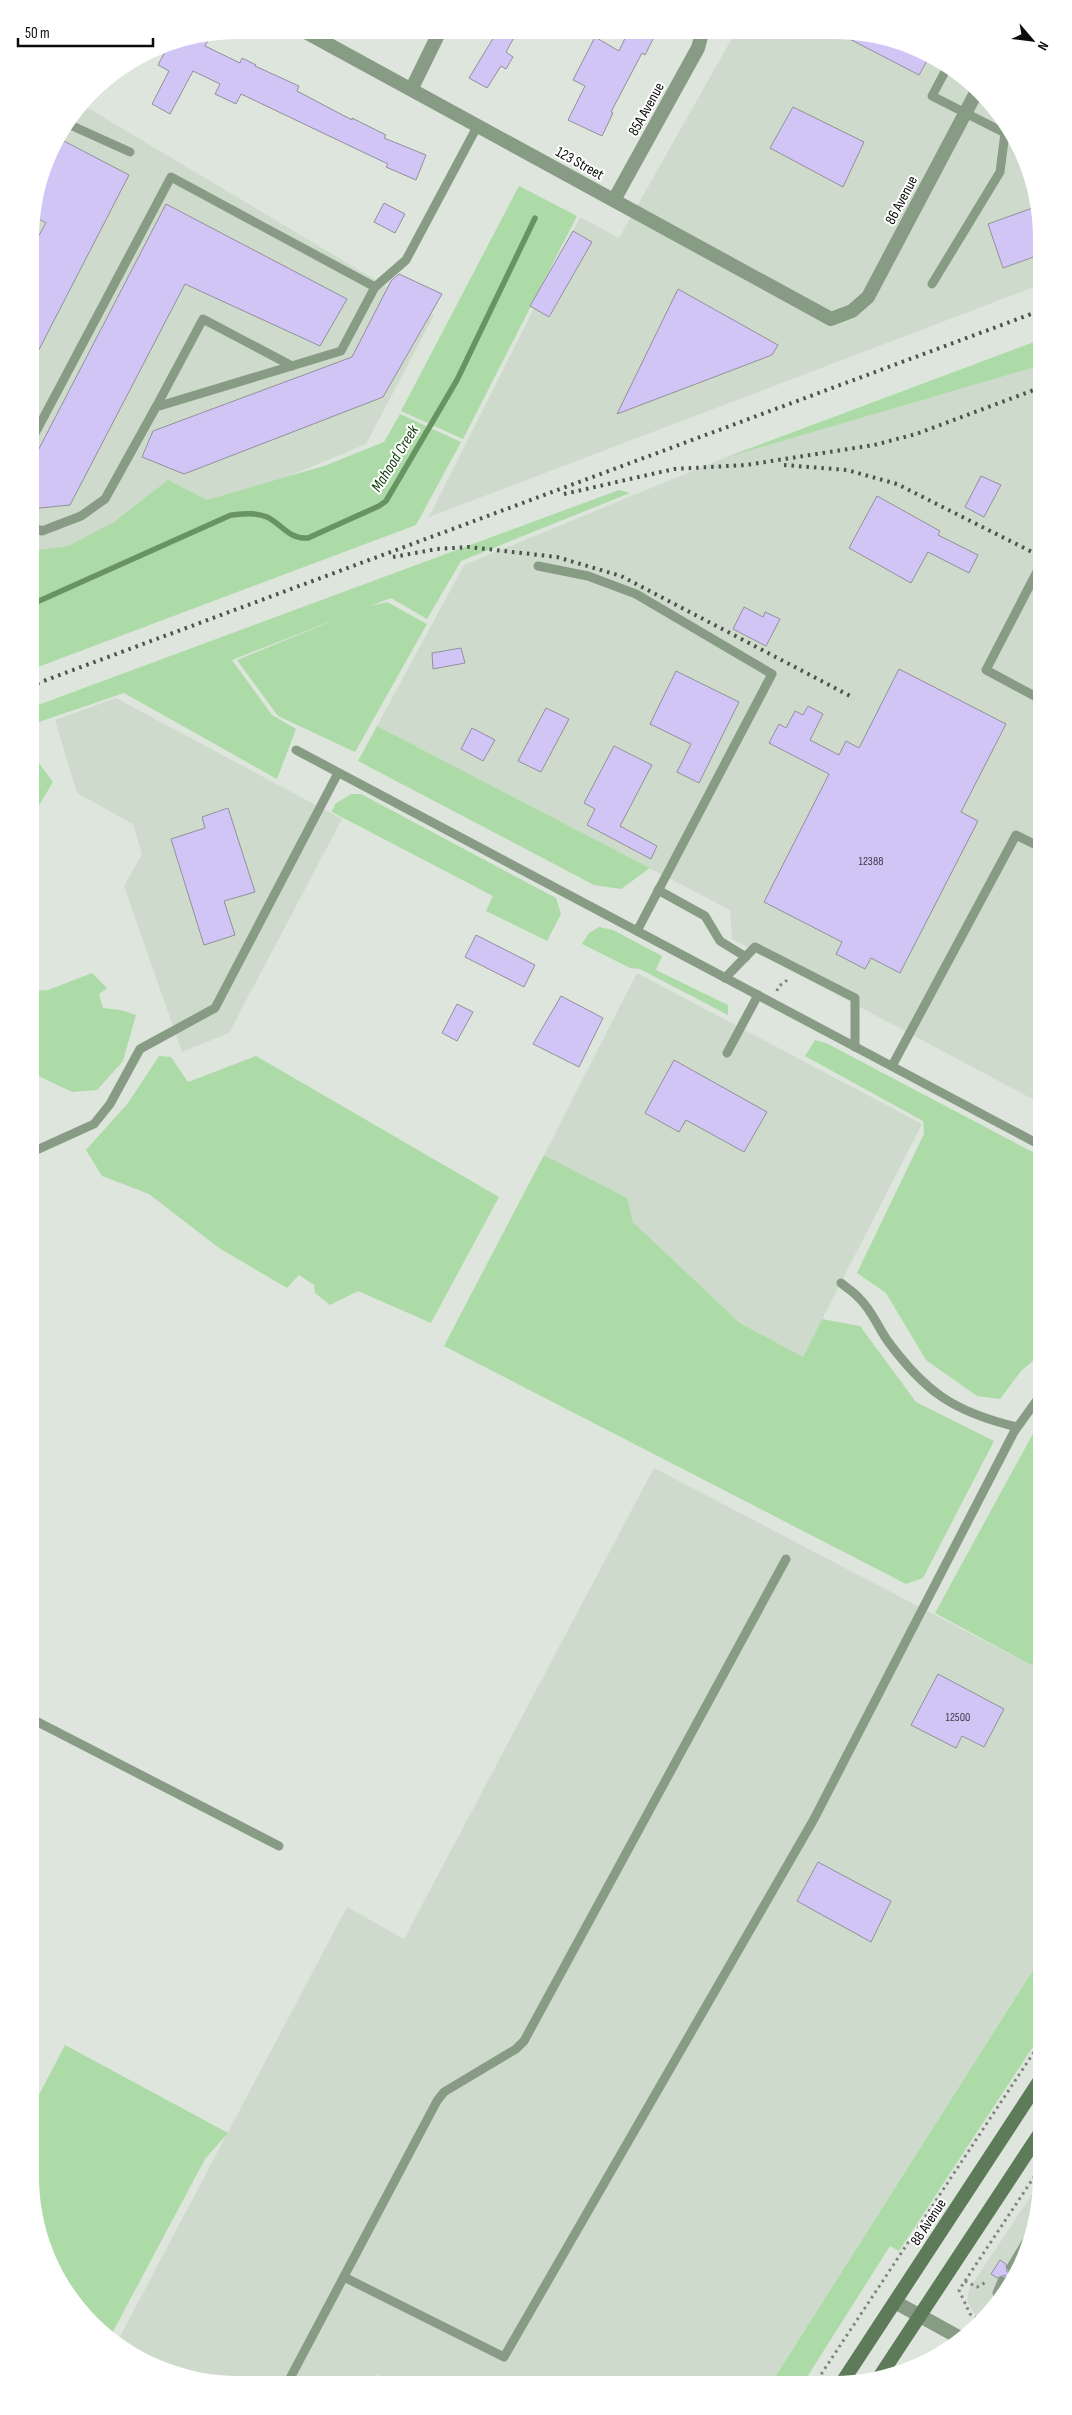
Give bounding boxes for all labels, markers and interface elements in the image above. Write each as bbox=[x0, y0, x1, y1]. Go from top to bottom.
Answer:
scale bar bbox=[18, 15, 152, 47]
north arrow bbox=[1007, 15, 1057, 65]
text: 50 m bbox=[25, 24, 50, 43]
text: N bbox=[1034, 39, 1052, 53]
street label: 85A Avenue bbox=[624, 79, 669, 139]
street label: 123 Street bbox=[552, 143, 607, 185]
street label: 86 Avenue bbox=[881, 173, 922, 228]
water label: Mahood Creek bbox=[367, 421, 424, 496]
house number: 12388 bbox=[859, 854, 883, 869]
house number: 12500 bbox=[946, 1710, 970, 1725]
street label: 88 Avenue bbox=[906, 2195, 951, 2249]

